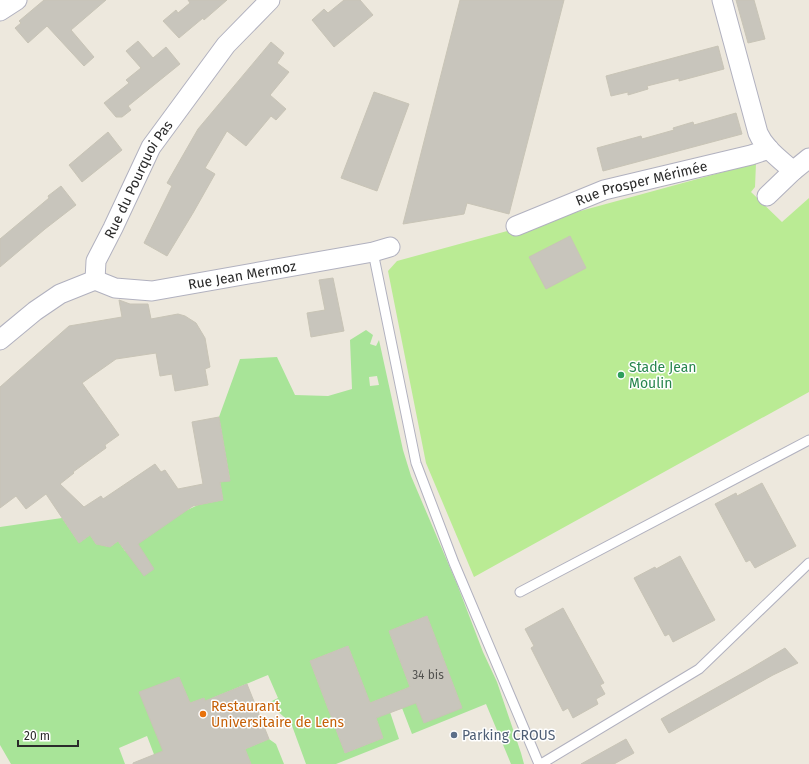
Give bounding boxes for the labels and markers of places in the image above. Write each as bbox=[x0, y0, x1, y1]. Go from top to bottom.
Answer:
place label: Stade Jean Moulin bbox=[629, 359, 697, 392]
marker: Stade Jean Moulin bbox=[616, 370, 626, 380]
place label: Restaurant Universitaire de Lens bbox=[211, 698, 345, 731]
marker: Restaurant Universitaire de Lens bbox=[198, 709, 208, 719]
place label: Parking CROUS bbox=[462, 727, 556, 744]
marker: Parking CROUS bbox=[449, 730, 459, 740]

